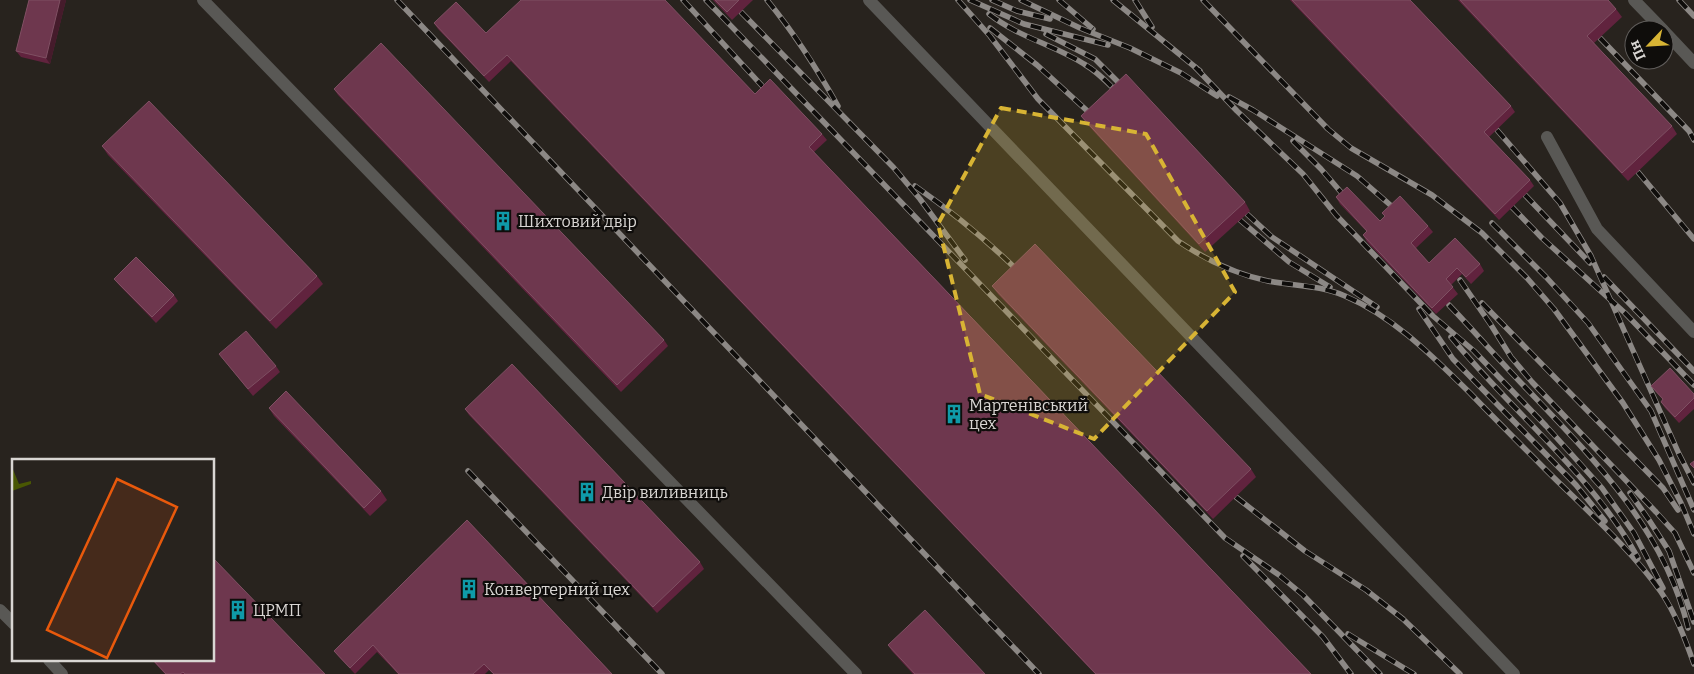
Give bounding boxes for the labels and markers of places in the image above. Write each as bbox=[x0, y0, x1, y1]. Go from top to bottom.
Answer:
building icon: Шихтовий двір bbox=[492, 210, 514, 232]
place label: Шихтовий двір bbox=[518, 212, 637, 231]
place label: Мартенівський цех bbox=[969, 396, 1088, 433]
building icon: Мартенівський цех bbox=[943, 403, 965, 425]
building icon: Двір виливниць bbox=[576, 481, 598, 503]
place label: Двір виливниць bbox=[602, 483, 728, 502]
building icon: Конвертерний цех bbox=[458, 578, 480, 600]
place label: Конвертерний цех bbox=[484, 580, 630, 599]
building icon: ЦРМП bbox=[227, 599, 249, 621]
place label: ЦРМП bbox=[253, 601, 301, 620]

